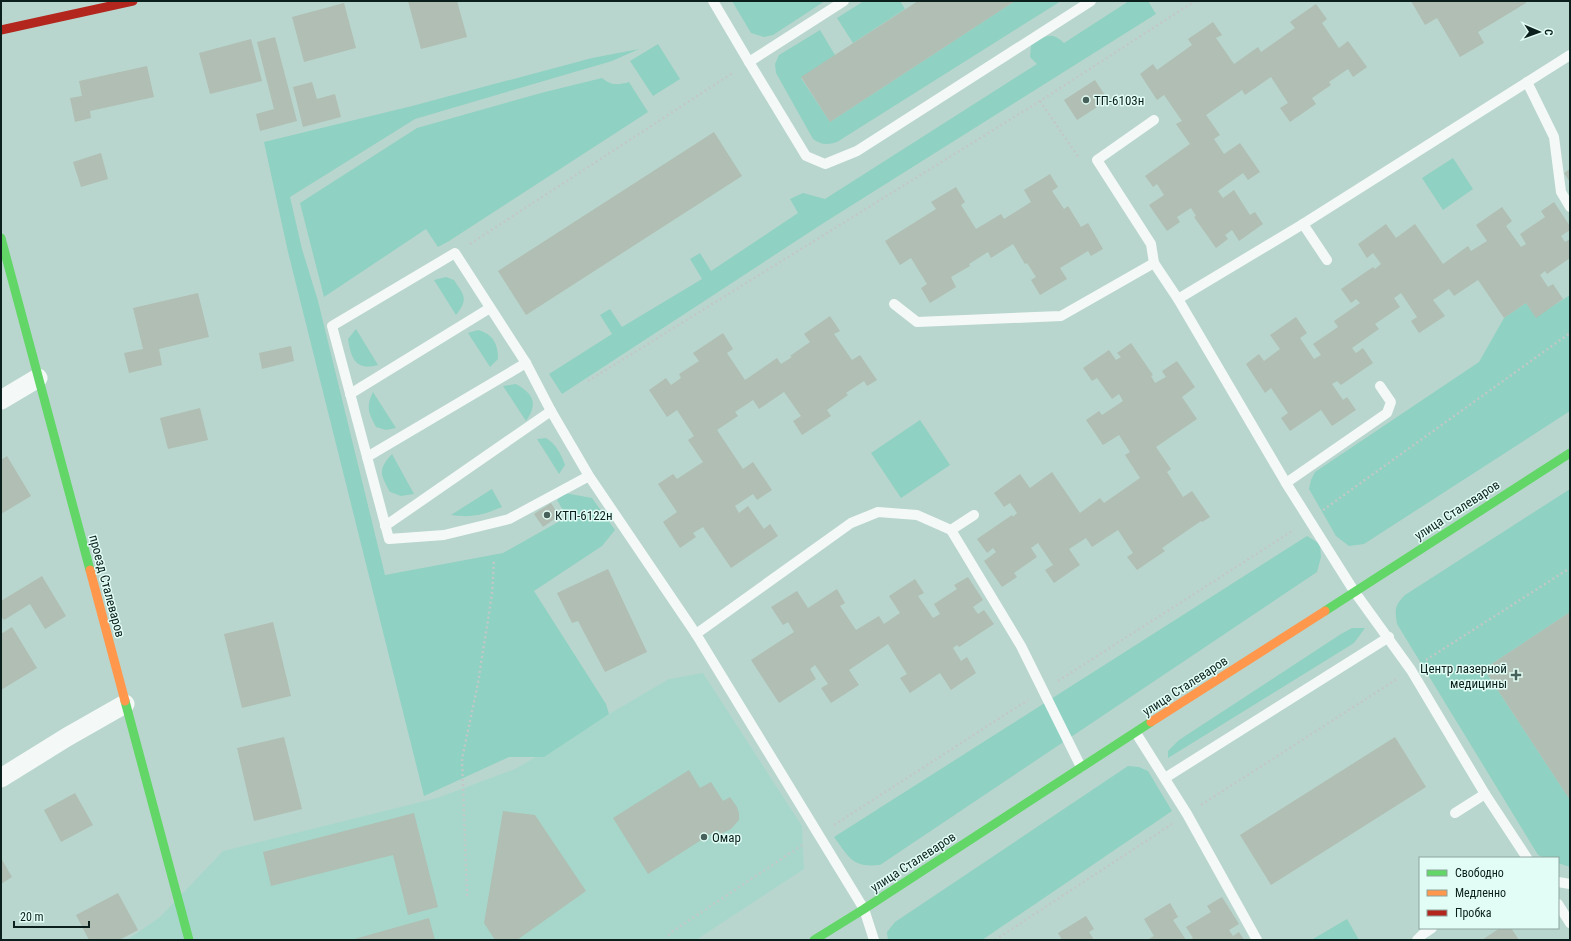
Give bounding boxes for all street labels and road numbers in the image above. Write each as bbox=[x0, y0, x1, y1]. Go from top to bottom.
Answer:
street label: улица Сталеваров bbox=[1412, 477, 1502, 543]
street label: проезд Сталеваров bbox=[86, 533, 128, 639]
street label: улица Сталеваров bbox=[1140, 653, 1230, 719]
street label: улица Сталеваров bbox=[868, 829, 958, 895]

